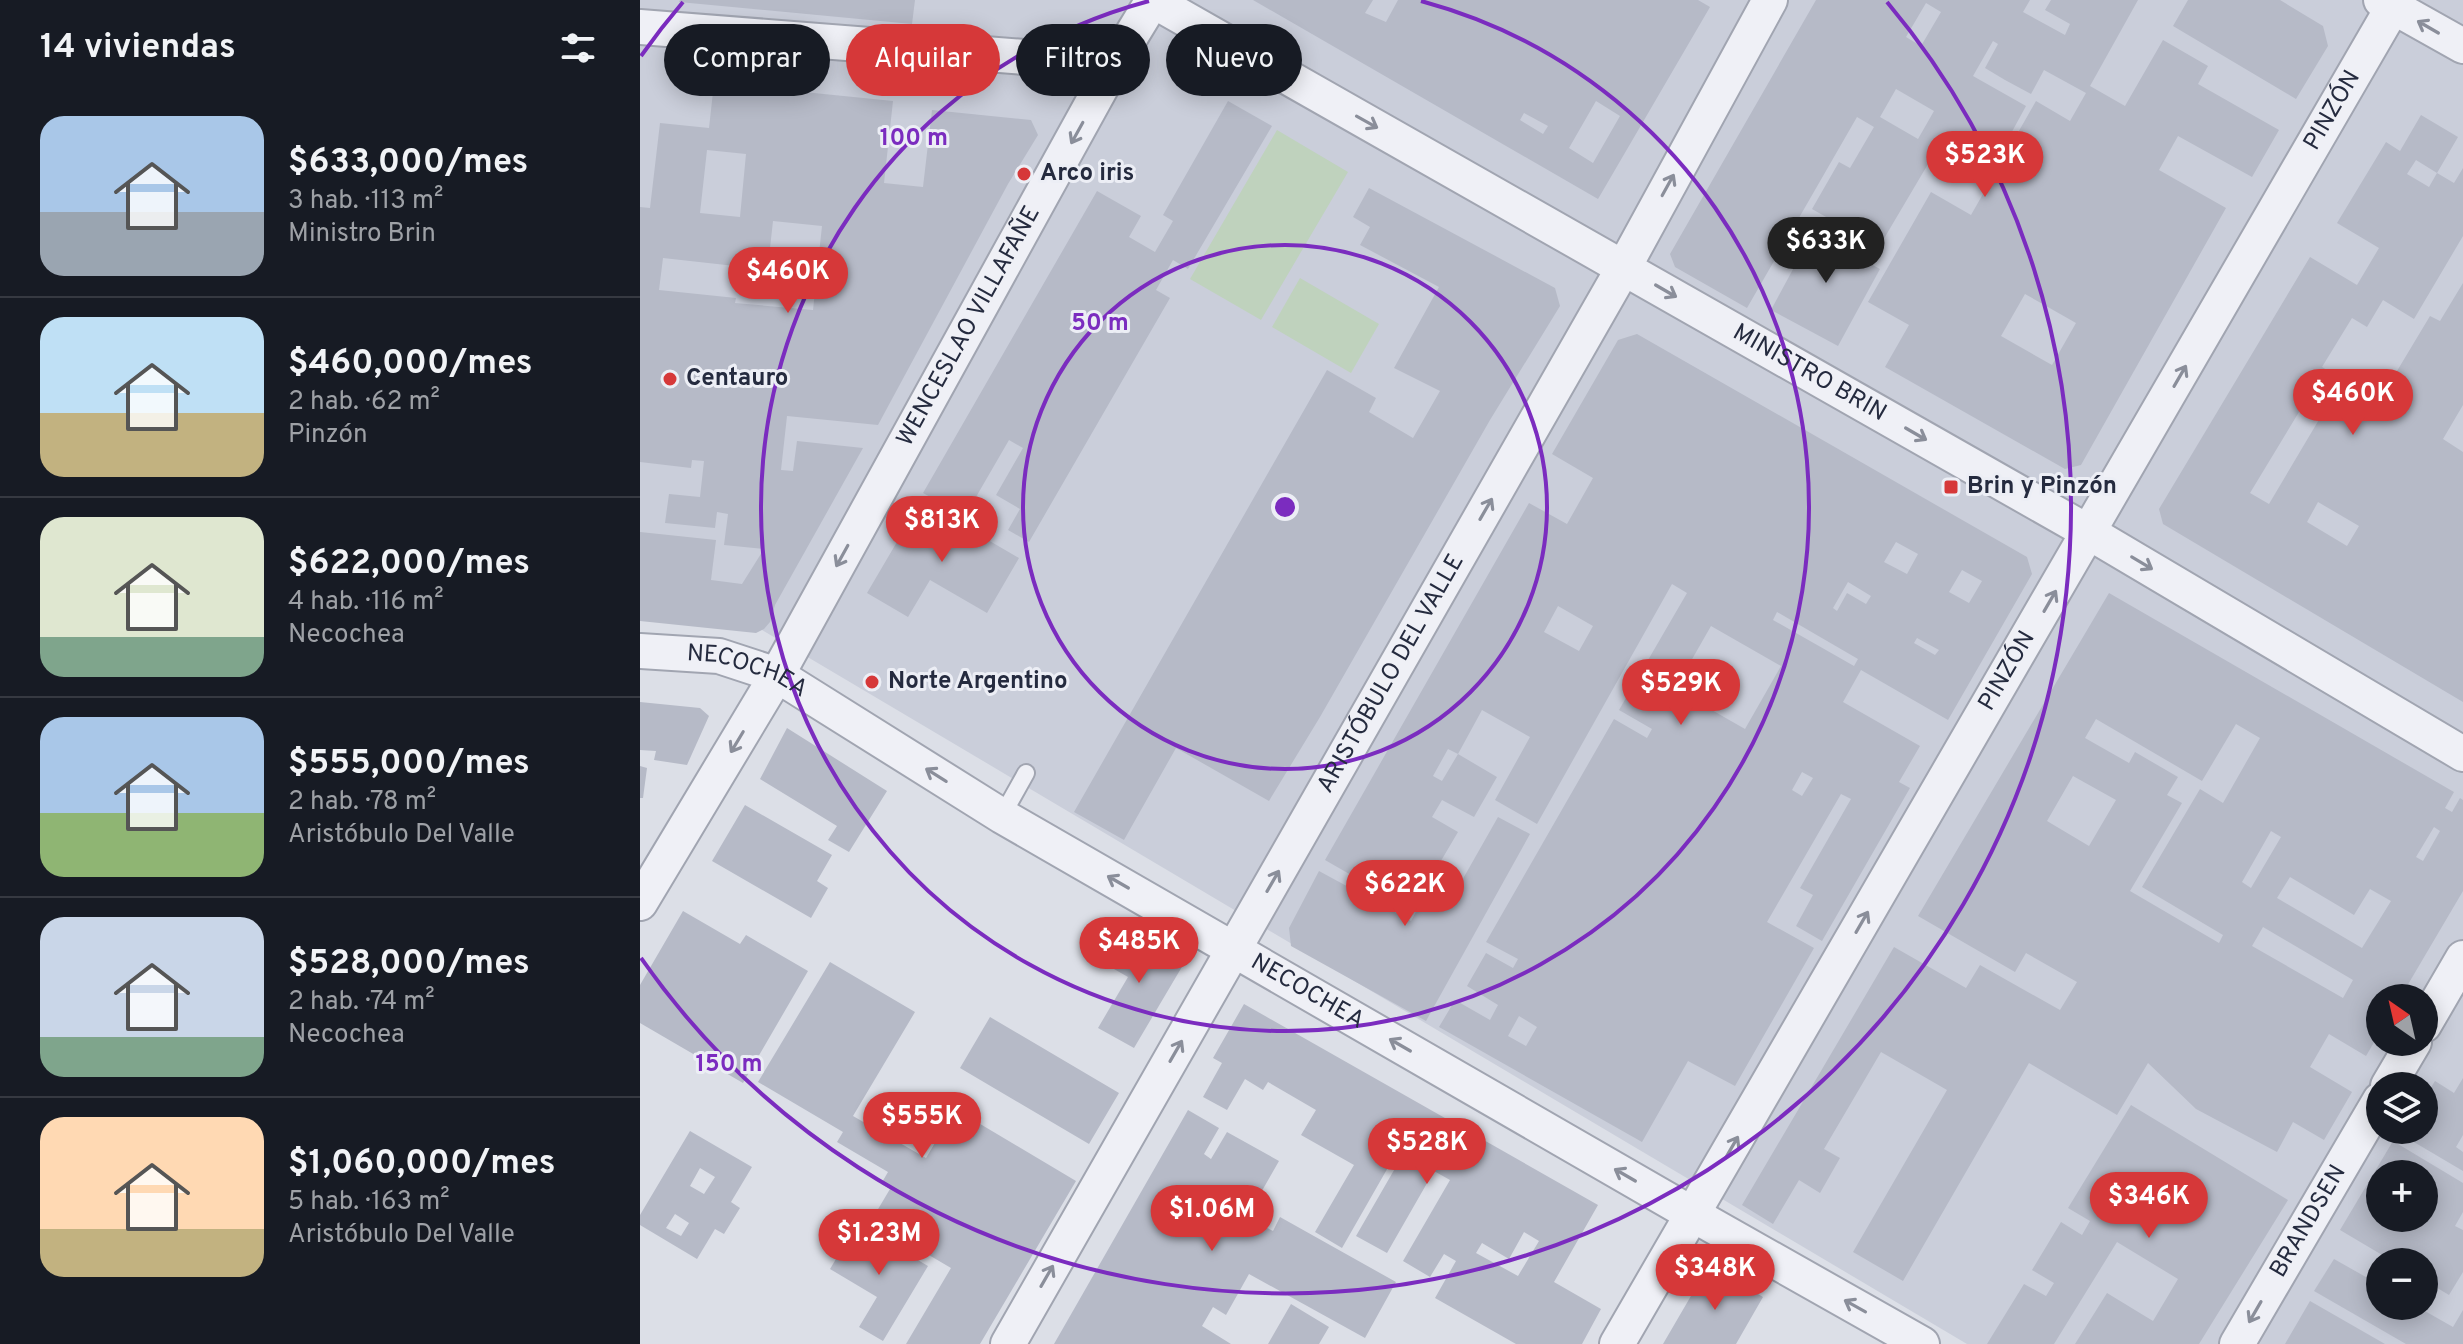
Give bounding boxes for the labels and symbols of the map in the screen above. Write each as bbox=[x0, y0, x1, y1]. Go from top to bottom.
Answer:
one-way arrow bbox=[2417, 18, 2440, 34]
street label: PINZÓN bbox=[2298, 65, 2368, 156]
one-way arrow bbox=[1354, 115, 1378, 130]
one-way arrow bbox=[1068, 120, 1084, 144]
text: 100 m bbox=[880, 124, 948, 154]
pin: $523K bbox=[1929, 131, 2041, 199]
place label: Arco iris bbox=[1040, 159, 1134, 189]
marker: Arco iris bbox=[1015, 165, 1033, 183]
one-way arrow bbox=[1661, 174, 1677, 197]
street label: WENCESLAO VILLAFAÑE bbox=[891, 201, 1048, 452]
pin: $633K bbox=[1770, 217, 1882, 285]
pin: $460K bbox=[732, 247, 844, 315]
one-way arrow bbox=[1654, 283, 1677, 299]
text: 50 m bbox=[1071, 309, 1129, 339]
street label: MINISTRO BRIN bbox=[1727, 318, 1891, 429]
place label: Centauro bbox=[686, 364, 788, 394]
one-way arrow bbox=[2172, 365, 2188, 388]
pin: $460K bbox=[2297, 369, 2409, 437]
marker: Centauro bbox=[661, 370, 679, 388]
one-way arrow bbox=[1904, 426, 1927, 442]
place label: Brin y Pinzón bbox=[1967, 472, 2117, 502]
marker: Brin y Pinzón bbox=[1942, 478, 1960, 496]
centre of rings bbox=[1271, 493, 1299, 521]
pin: $813K bbox=[886, 496, 998, 564]
one-way arrow bbox=[1478, 498, 1494, 521]
one-way arrow bbox=[834, 544, 850, 567]
street label: ARISTÓBULO DEL VALLE bbox=[1311, 549, 1471, 799]
one-way arrow bbox=[2130, 556, 2153, 572]
one-way arrow bbox=[2042, 590, 2058, 613]
street label: PINZÓN bbox=[1973, 626, 2042, 716]
street label: NECOCHEA bbox=[686, 639, 813, 705]
pin: $529K bbox=[1625, 659, 1737, 727]
place label: Norte Argentino bbox=[888, 667, 1068, 697]
marker: Norte Argentino bbox=[863, 673, 881, 691]
one-way arrow bbox=[728, 730, 744, 753]
one-way arrow bbox=[925, 766, 948, 782]
pin: $622K bbox=[1349, 860, 1461, 928]
one-way arrow bbox=[1266, 870, 1282, 893]
one-way arrow bbox=[1107, 874, 1131, 889]
one-way arrow bbox=[1855, 911, 1871, 934]
pin: $485K bbox=[1083, 917, 1195, 985]
street label: NECOCHEA bbox=[1245, 948, 1369, 1036]
north arrow bbox=[2366, 984, 2438, 1056]
one-way arrow bbox=[1389, 1037, 1412, 1053]
one-way arrow bbox=[1168, 1040, 1184, 1063]
text: 150 m bbox=[695, 1050, 763, 1080]
pin: $555K bbox=[866, 1092, 978, 1160]
pin: $528K bbox=[1371, 1118, 1483, 1186]
one-way arrow bbox=[1724, 1136, 1740, 1159]
street label: BRANDSEN bbox=[2264, 1160, 2354, 1283]
one-way arrow bbox=[1614, 1167, 1637, 1183]
pin: $346K bbox=[2093, 1172, 2205, 1240]
pin: $1.06M bbox=[1147, 1185, 1277, 1253]
pin: $1.23M bbox=[814, 1209, 944, 1277]
pin: $348K bbox=[1659, 1244, 1771, 1312]
one-way arrow bbox=[1040, 1265, 1055, 1289]
one-way arrow bbox=[1843, 1298, 1867, 1313]
one-way arrow bbox=[2247, 1300, 2263, 1323]

